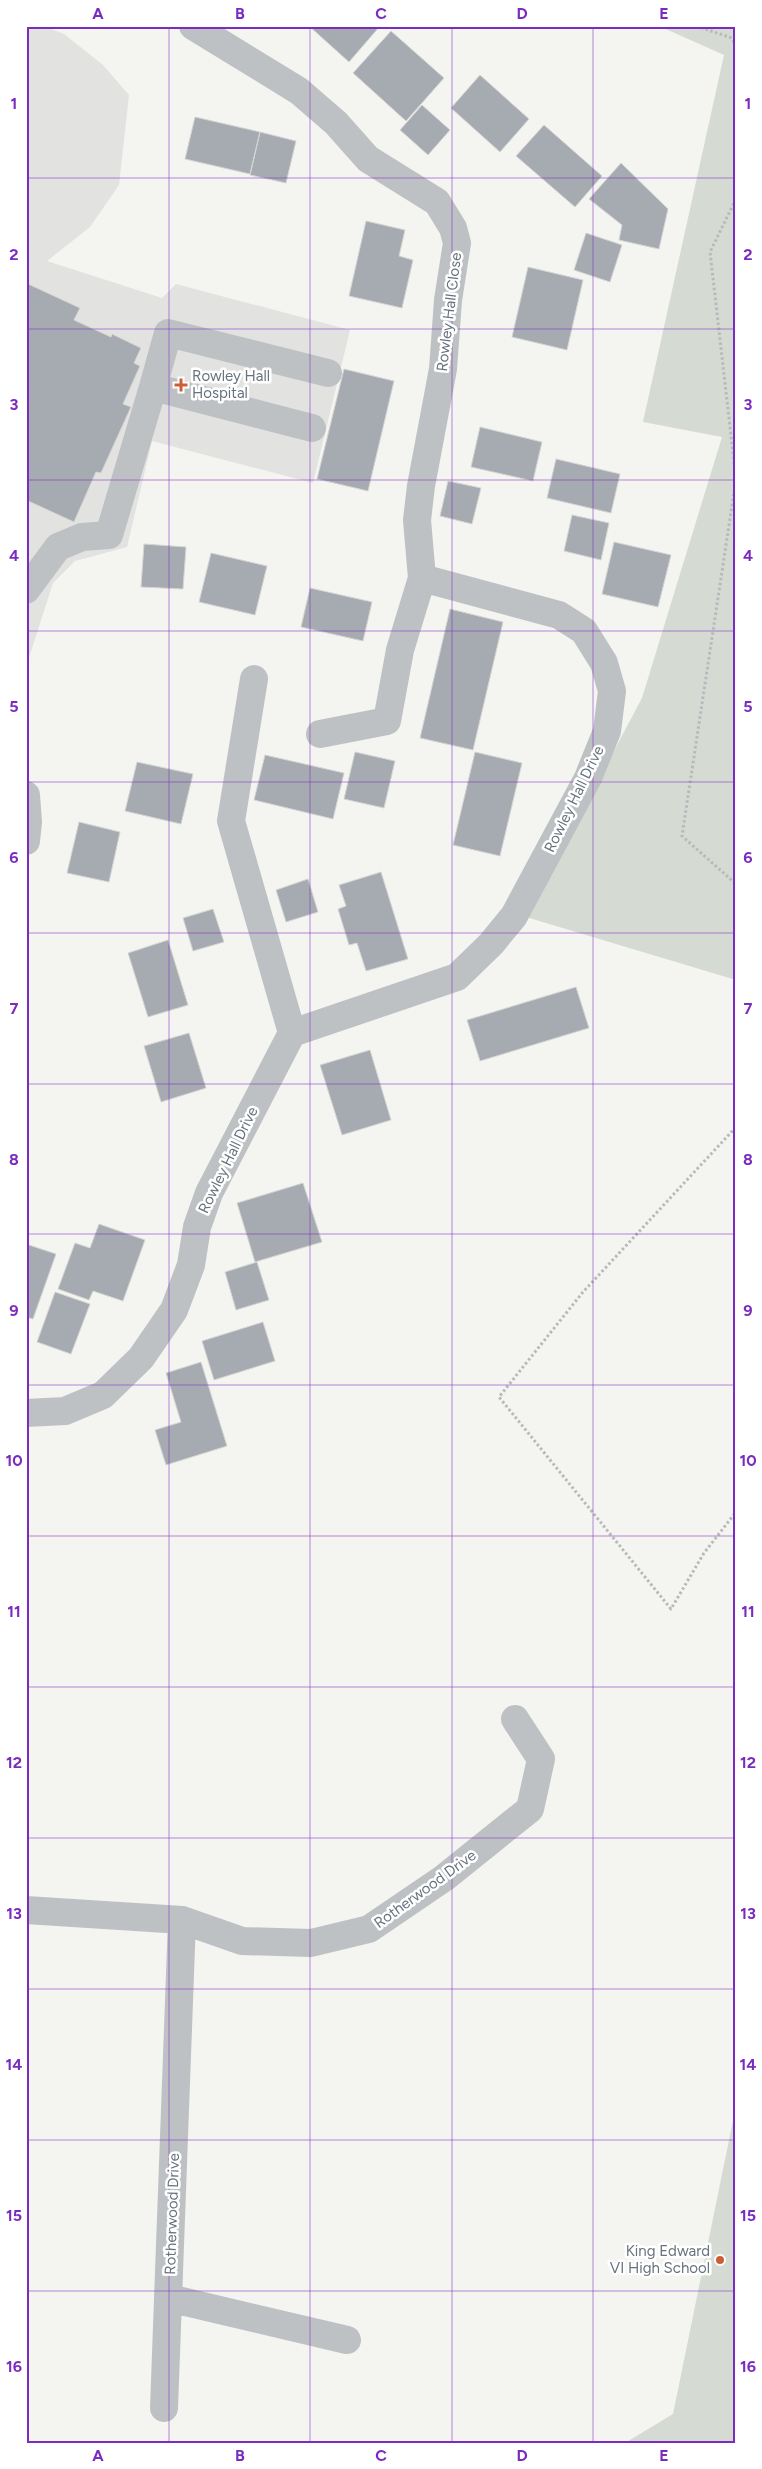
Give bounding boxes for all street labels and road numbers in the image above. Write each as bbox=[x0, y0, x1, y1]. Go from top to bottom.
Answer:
street label: Rowley Hall Close bbox=[433, 251, 465, 373]
street label: Rowley Hall Drive bbox=[540, 743, 608, 855]
street label: Rowley Hall Drive bbox=[194, 1104, 262, 1216]
street label: Rotherwood Drive bbox=[371, 1846, 479, 1932]
street label: Rotherwood Drive bbox=[161, 2153, 183, 2275]

